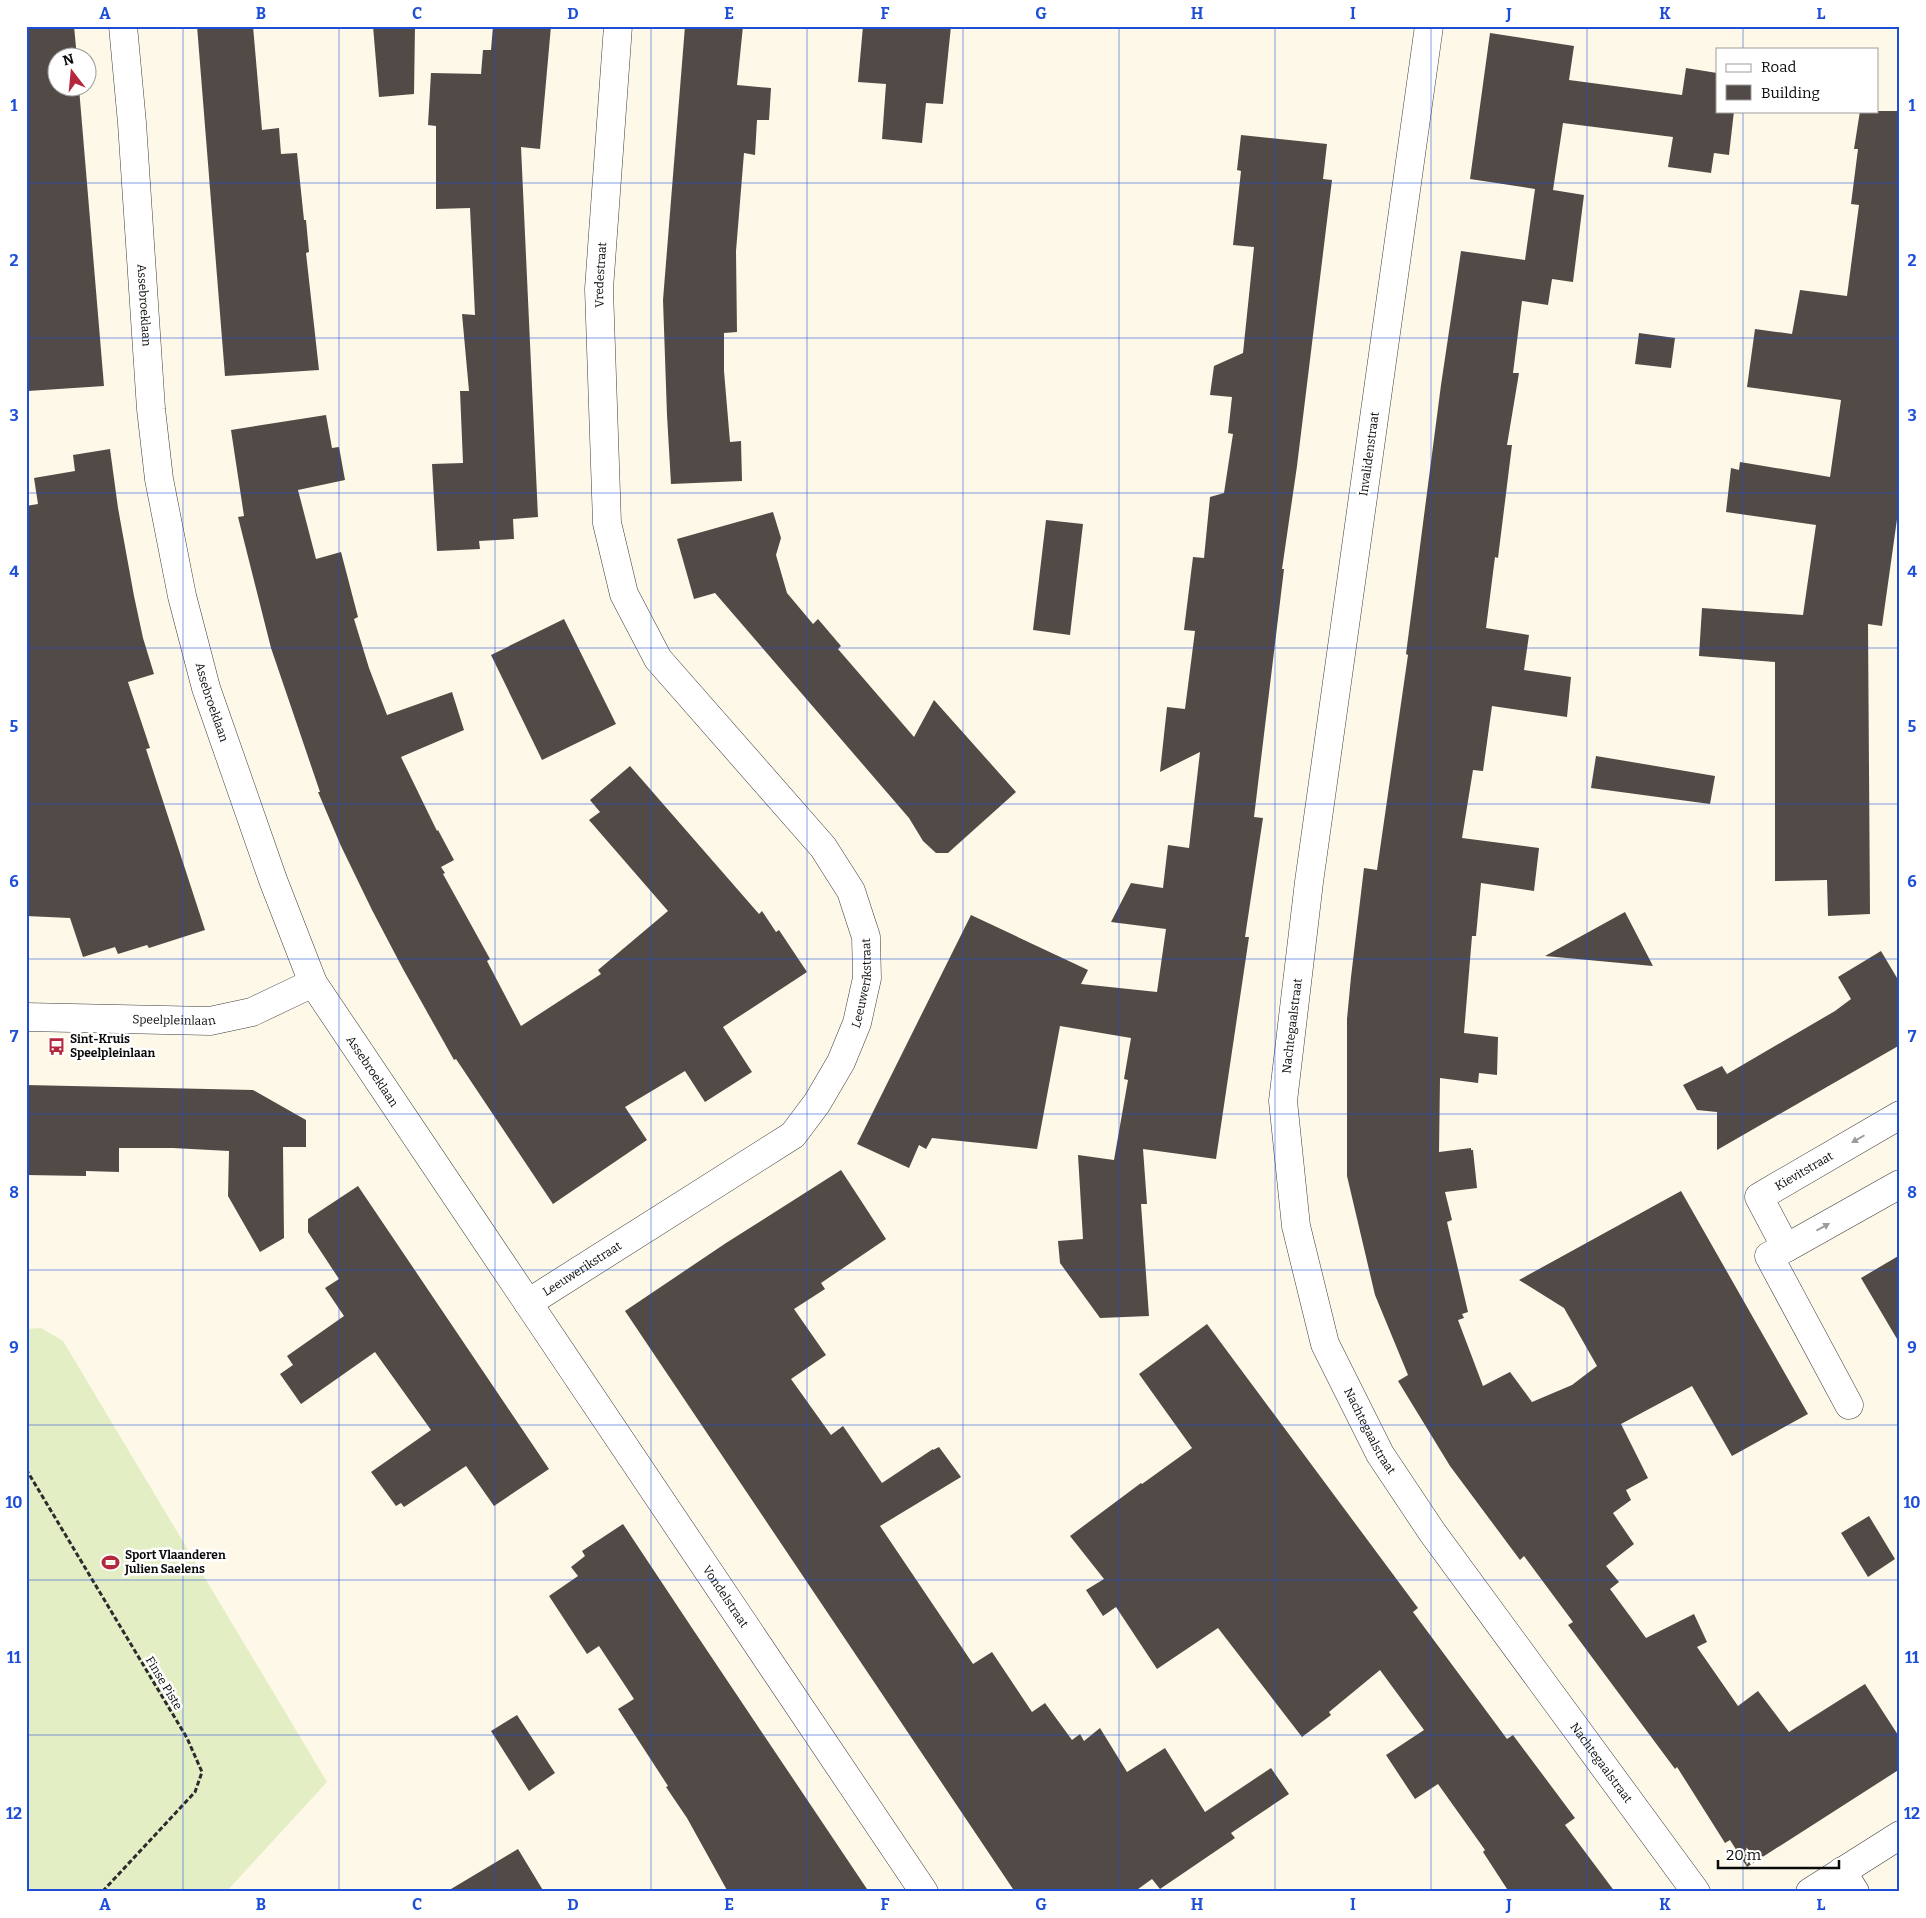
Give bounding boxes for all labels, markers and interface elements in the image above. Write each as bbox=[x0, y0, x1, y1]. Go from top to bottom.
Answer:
text: A bbox=[99, 4, 111, 23]
text: B bbox=[256, 4, 266, 23]
text: C bbox=[412, 4, 422, 23]
text: D bbox=[567, 4, 579, 23]
text: E bbox=[724, 4, 734, 23]
text: F bbox=[881, 4, 890, 23]
text: G bbox=[1035, 4, 1047, 23]
text: H bbox=[1191, 4, 1204, 23]
text: I bbox=[1350, 4, 1356, 23]
text: J bbox=[1505, 4, 1512, 23]
text: K bbox=[1659, 4, 1671, 23]
text: L bbox=[1817, 4, 1826, 23]
north arrow bbox=[48, 48, 98, 98]
legend bbox=[1716, 48, 1878, 112]
text: N bbox=[61, 50, 76, 70]
text: Road bbox=[1761, 58, 1796, 76]
text: Building bbox=[1761, 84, 1820, 102]
text: 1 bbox=[11, 96, 18, 115]
text: 1 bbox=[1909, 96, 1916, 115]
street label: Vredestraat bbox=[592, 241, 609, 308]
text: 2 bbox=[9, 251, 19, 270]
text: 2 bbox=[1907, 251, 1917, 270]
street label: Assebroeklaan bbox=[134, 264, 154, 347]
text: 3 bbox=[9, 406, 19, 425]
text: 3 bbox=[1907, 406, 1917, 425]
street label: Invalidenstraat bbox=[1356, 410, 1382, 497]
text: 4 bbox=[9, 562, 19, 581]
text: 4 bbox=[1907, 562, 1917, 581]
street label: Assebroeklaan bbox=[193, 661, 231, 744]
text: 5 bbox=[10, 717, 19, 736]
text: 5 bbox=[1908, 717, 1917, 736]
text: 6 bbox=[9, 872, 19, 891]
text: 6 bbox=[1907, 872, 1917, 891]
street label: Leeuwerikstraat bbox=[849, 937, 874, 1030]
street label: Nachtegaalstraat bbox=[1279, 977, 1305, 1074]
street label: Speelpleinlaan bbox=[132, 1012, 217, 1028]
text: 7 bbox=[10, 1027, 19, 1046]
text: 7 bbox=[1908, 1027, 1917, 1046]
place label: Sint-Kruis Speelpleinlaan bbox=[70, 1032, 155, 1060]
street label: Assebroeklaan bbox=[343, 1033, 401, 1110]
bus stop icon: Sint-Kruis Speelpleinlaan bbox=[46, 1036, 66, 1056]
one-way arrow bbox=[1851, 1135, 1864, 1144]
street label: Kievitstraat bbox=[1772, 1148, 1836, 1193]
text: 8 bbox=[9, 1183, 19, 1202]
text: 8 bbox=[1907, 1183, 1917, 1202]
one-way arrow bbox=[1816, 1223, 1830, 1231]
street label: Leeuwerikstraat bbox=[540, 1238, 625, 1299]
text: 9 bbox=[9, 1338, 19, 1357]
text: 9 bbox=[1907, 1338, 1917, 1357]
street label: Nachtegaalstraat bbox=[1341, 1386, 1399, 1477]
text: 10 bbox=[5, 1493, 23, 1512]
text: 10 bbox=[1903, 1493, 1921, 1512]
place label: Sport Vlaanderen Julien Saelens bbox=[124, 1548, 226, 1576]
sports icon: Sport Vlaanderen Julien Saelens bbox=[101, 1552, 121, 1572]
street label: Vondelstraat bbox=[700, 1563, 752, 1631]
text: 11 bbox=[7, 1648, 21, 1667]
text: 11 bbox=[1905, 1648, 1919, 1667]
street label: Finse Piste bbox=[143, 1654, 185, 1712]
street label: Nachtegaalstraat bbox=[1567, 1720, 1636, 1806]
text: 12 bbox=[6, 1804, 22, 1823]
text: 12 bbox=[1904, 1804, 1920, 1823]
scale bar bbox=[1718, 1838, 1840, 1870]
text: 20 m bbox=[1726, 1846, 1762, 1864]
text: A bbox=[99, 1895, 111, 1914]
text: B bbox=[256, 1895, 266, 1914]
text: C bbox=[412, 1895, 422, 1914]
text: D bbox=[567, 1895, 579, 1914]
text: E bbox=[724, 1895, 734, 1914]
text: F bbox=[881, 1895, 890, 1914]
text: G bbox=[1035, 1895, 1047, 1914]
text: H bbox=[1191, 1895, 1204, 1914]
text: I bbox=[1350, 1895, 1356, 1914]
text: J bbox=[1505, 1895, 1512, 1914]
text: K bbox=[1659, 1895, 1671, 1914]
text: L bbox=[1817, 1895, 1826, 1914]

